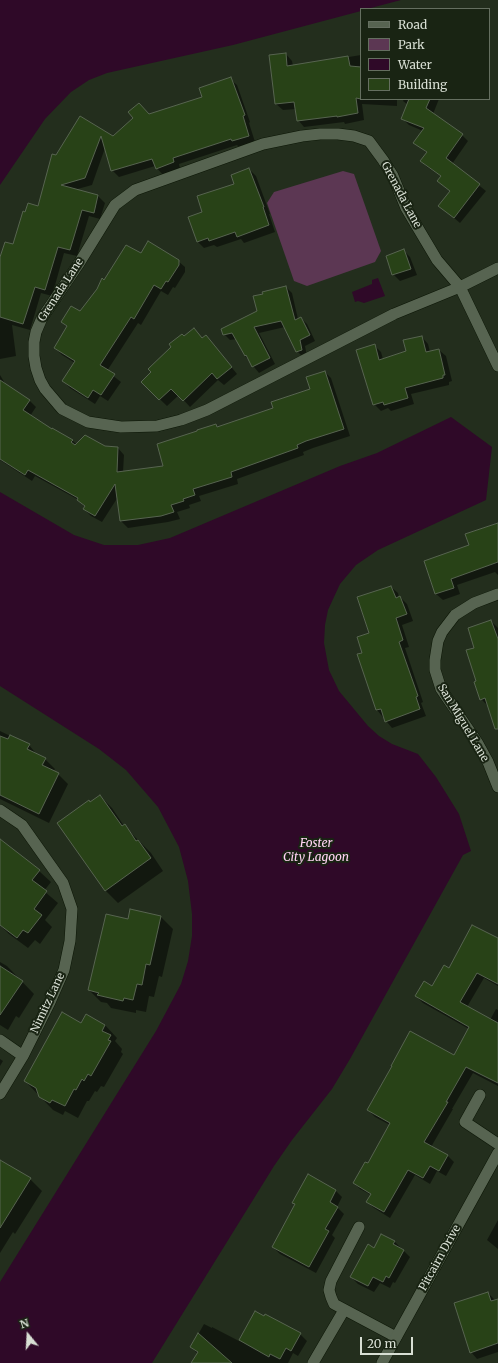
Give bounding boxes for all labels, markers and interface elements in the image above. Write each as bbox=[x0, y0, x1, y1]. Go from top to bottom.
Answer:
legend bbox=[360, 8, 490, 100]
text: Road bbox=[398, 17, 427, 32]
text: Park bbox=[398, 37, 425, 52]
text: Water bbox=[398, 57, 432, 72]
text: Building bbox=[398, 77, 447, 92]
street label: Grenada Lane bbox=[378, 160, 424, 230]
street label: Grenada Lane bbox=[36, 256, 86, 324]
street label: San Miguel Lane bbox=[435, 682, 491, 764]
water label: Foster City Lagoon bbox=[283, 837, 349, 865]
street label: Nimitz Lane bbox=[28, 971, 68, 1035]
street label: Pitcairn Drive bbox=[417, 1223, 463, 1293]
north arrow bbox=[8, 1315, 48, 1355]
text: N bbox=[18, 1316, 31, 1332]
scale bar bbox=[362, 1329, 415, 1355]
text: 20 m bbox=[367, 1336, 396, 1351]

